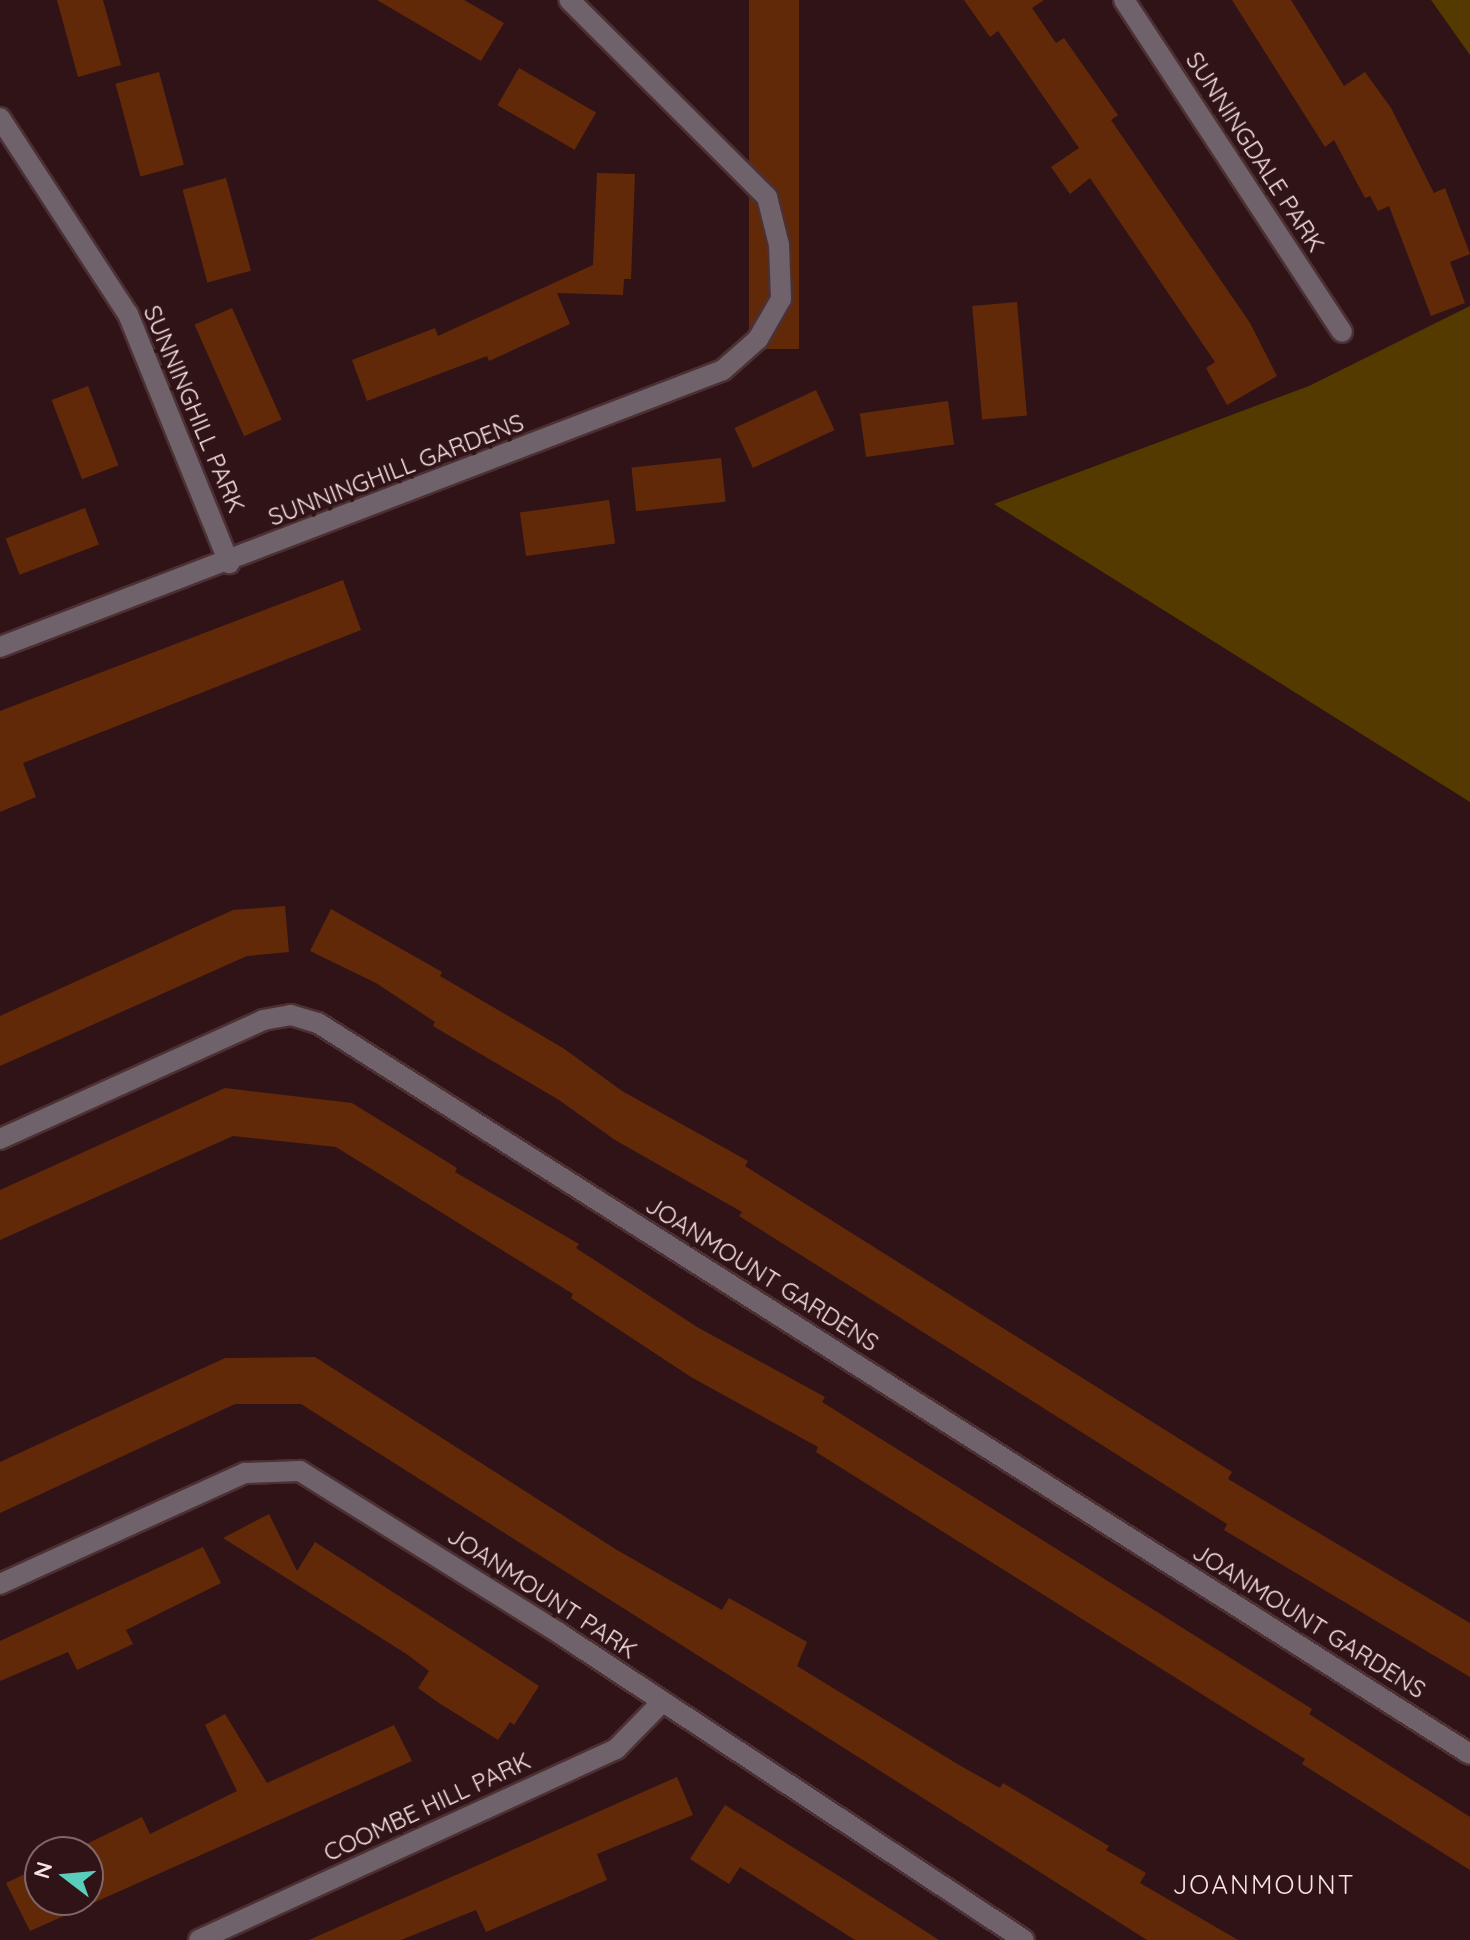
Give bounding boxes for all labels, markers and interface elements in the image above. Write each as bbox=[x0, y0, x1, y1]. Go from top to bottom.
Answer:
street label: SUNNINGDALE PARK bbox=[1180, 47, 1330, 257]
street label: SUNNINGHILL PARK bbox=[137, 301, 251, 517]
street label: SUNNINGHILL GARDENS bbox=[264, 408, 528, 532]
street label: JOANMOUNT GARDENS bbox=[640, 1191, 884, 1357]
street label: JOANMOUNT PARK bbox=[442, 1521, 642, 1665]
street label: JOANMOUNT GARDENS bbox=[1187, 1538, 1431, 1704]
street label: COOMBE HILL PARK bbox=[319, 1746, 535, 1868]
north arrow bbox=[24, 1836, 104, 1916]
text: N bbox=[27, 1858, 59, 1882]
district label: JOANMOUNT bbox=[1173, 1869, 1355, 1901]

